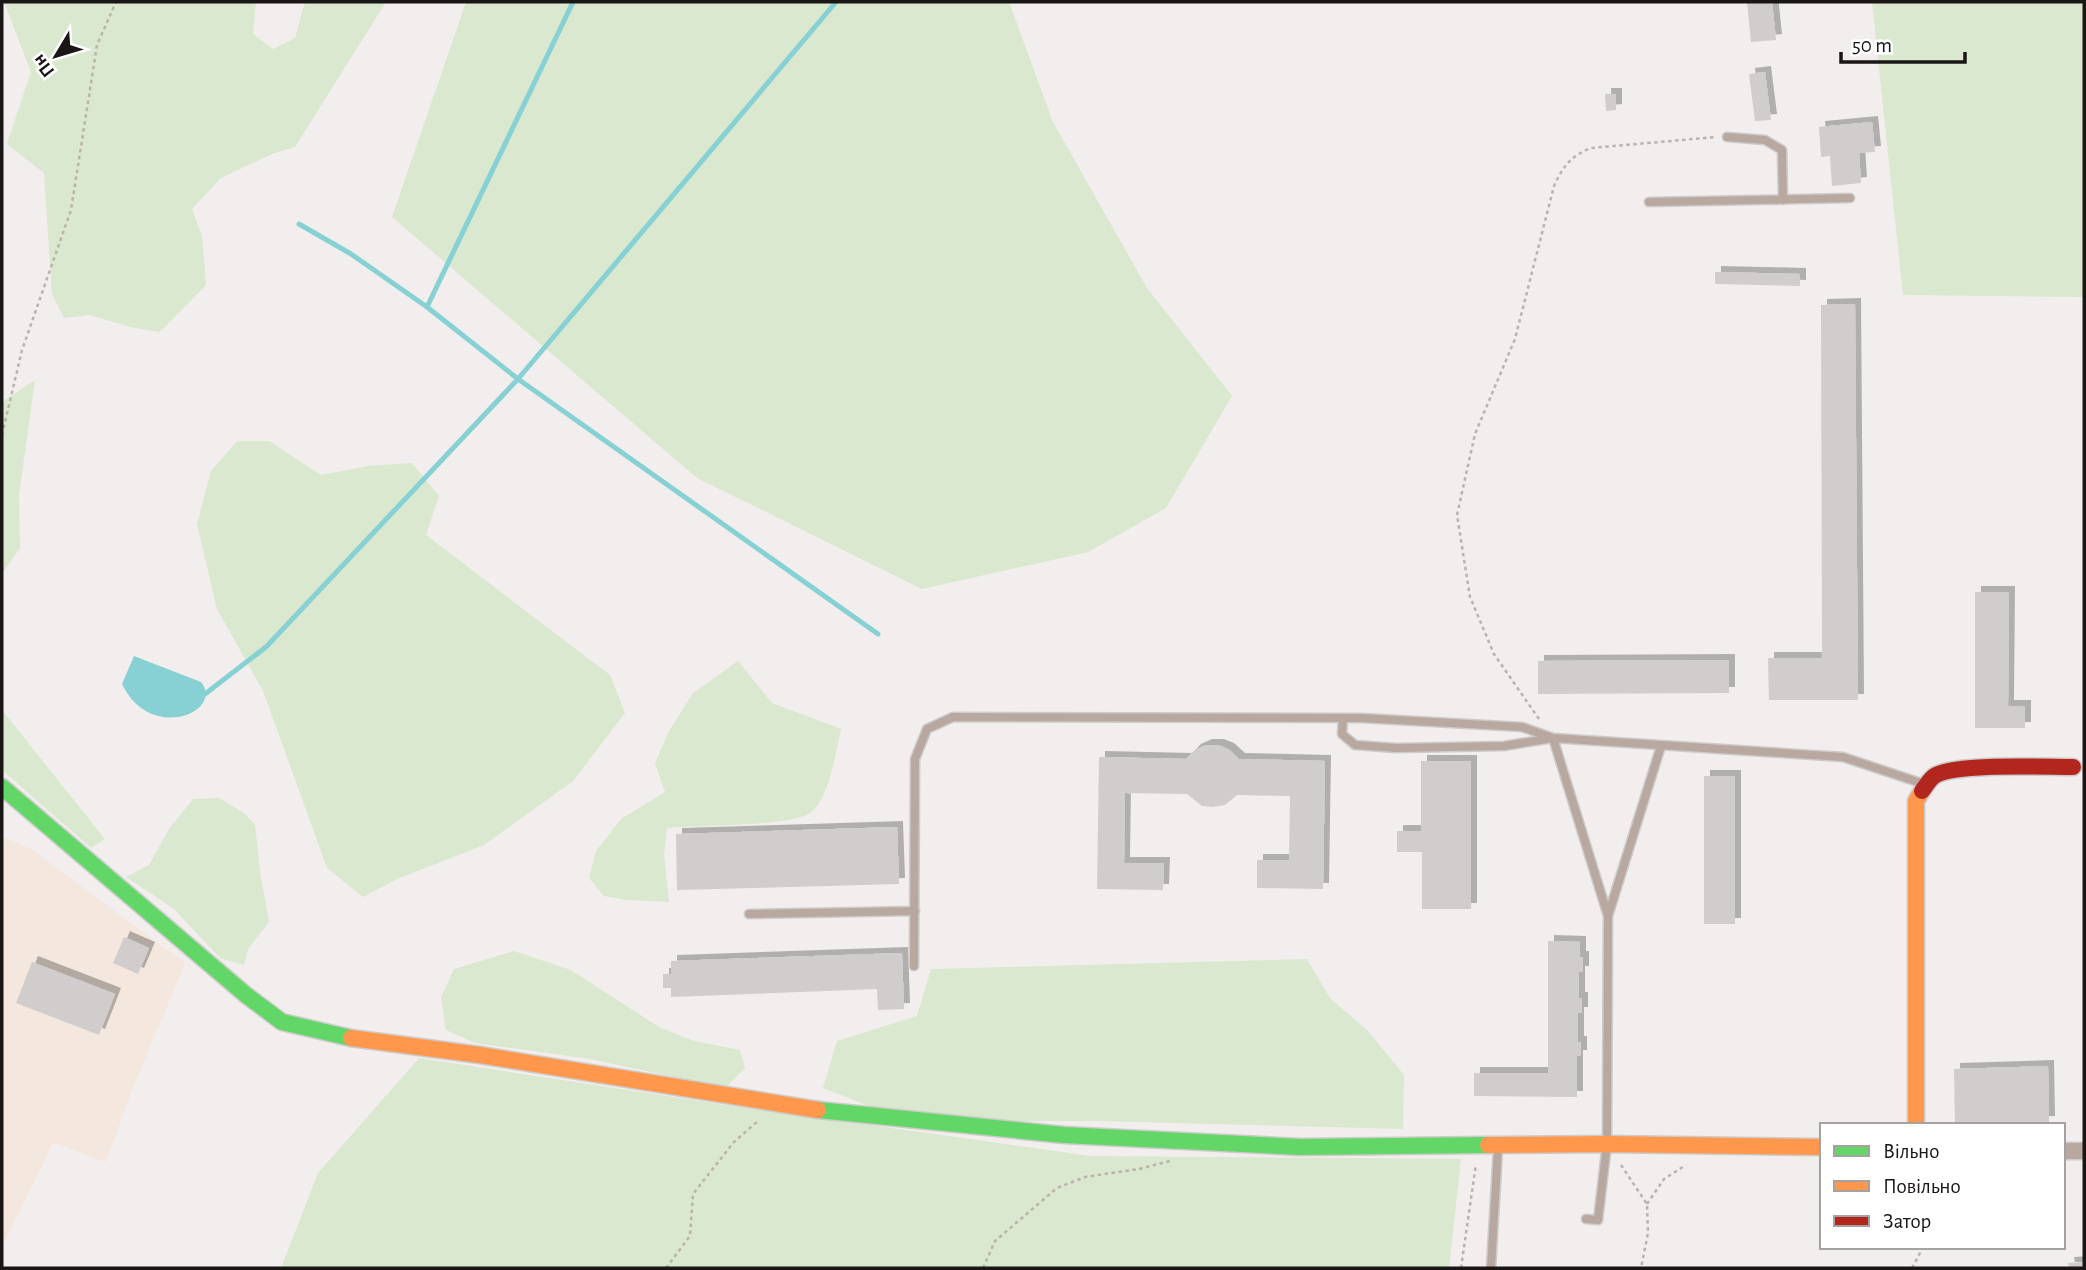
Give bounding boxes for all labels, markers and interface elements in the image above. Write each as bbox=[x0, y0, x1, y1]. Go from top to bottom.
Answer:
north arrow bbox=[21, 21, 91, 91]
scale bar bbox=[1841, 21, 1965, 65]
text: 50 m bbox=[1852, 35, 1892, 56]
text: Пн bbox=[29, 51, 58, 81]
legend bbox=[1820, 1123, 2065, 1249]
text: Вільно bbox=[1883, 1141, 1939, 1162]
text: Повільно bbox=[1883, 1176, 1961, 1197]
text: Затор bbox=[1883, 1211, 1931, 1232]

